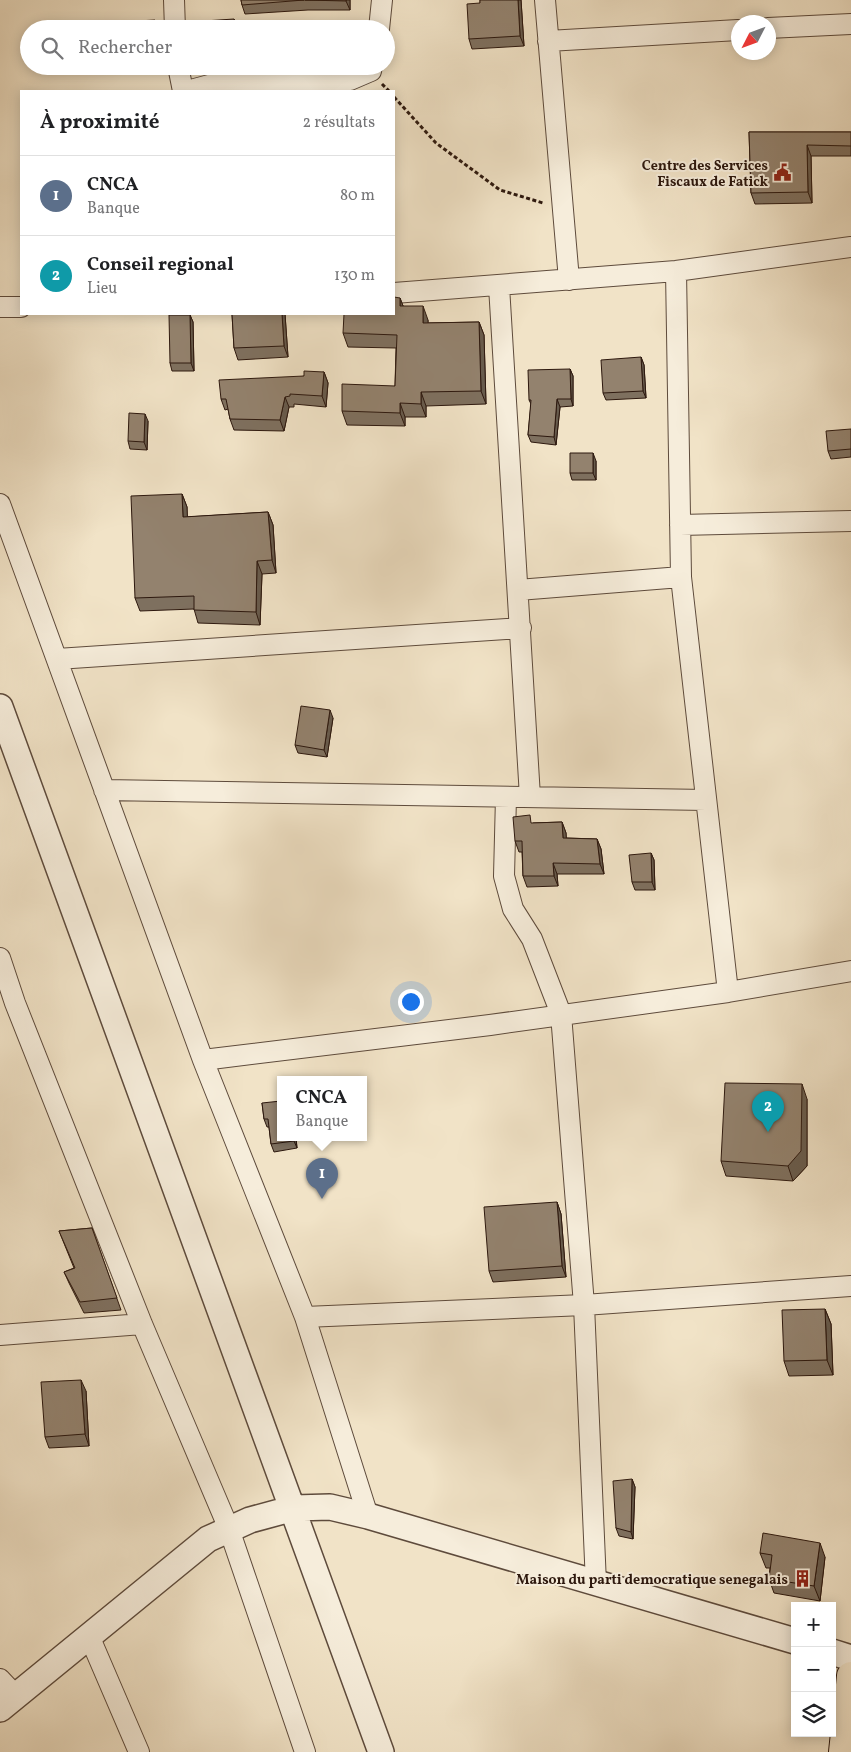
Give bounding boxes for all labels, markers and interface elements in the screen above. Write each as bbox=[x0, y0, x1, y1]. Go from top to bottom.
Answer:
north arrow bbox=[731, 15, 776, 60]
search box bbox=[20, 20, 395, 75]
icon: search bbox=[38, 34, 66, 62]
text: Rechercher bbox=[78, 35, 172, 61]
text: À proximité bbox=[40, 108, 159, 137]
text: 2 résultats bbox=[302, 112, 375, 134]
place label: Centre des Services Fiscaux de Fatick bbox=[642, 157, 769, 192]
public building icon: Centre des Services Fiscaux de Fatick bbox=[772, 163, 792, 183]
text: CNCA bbox=[87, 172, 139, 198]
text: 1 bbox=[53, 185, 59, 207]
text: 80 m bbox=[340, 185, 375, 207]
text: Banque bbox=[87, 198, 140, 220]
text: Conseil regional bbox=[87, 252, 234, 278]
text: 2 bbox=[52, 265, 60, 287]
text: 130 m bbox=[334, 265, 375, 287]
text: Lieu bbox=[87, 278, 117, 300]
your location bbox=[398, 989, 424, 1015]
popup bbox=[277, 1076, 367, 1141]
text: CNCA bbox=[296, 1085, 347, 1111]
pin: 2 bbox=[752, 1091, 784, 1132]
text: Banque bbox=[296, 1111, 348, 1133]
pin: 1 bbox=[306, 1158, 338, 1199]
building icon: Maison du parti democratique senegalais bbox=[792, 1569, 812, 1589]
place label: Maison du parti democratique senegalais bbox=[516, 1571, 788, 1590]
map controls bbox=[791, 1602, 836, 1737]
button: + bbox=[791, 1602, 836, 1647]
button: − bbox=[791, 1647, 836, 1692]
button: layers bbox=[791, 1692, 836, 1737]

